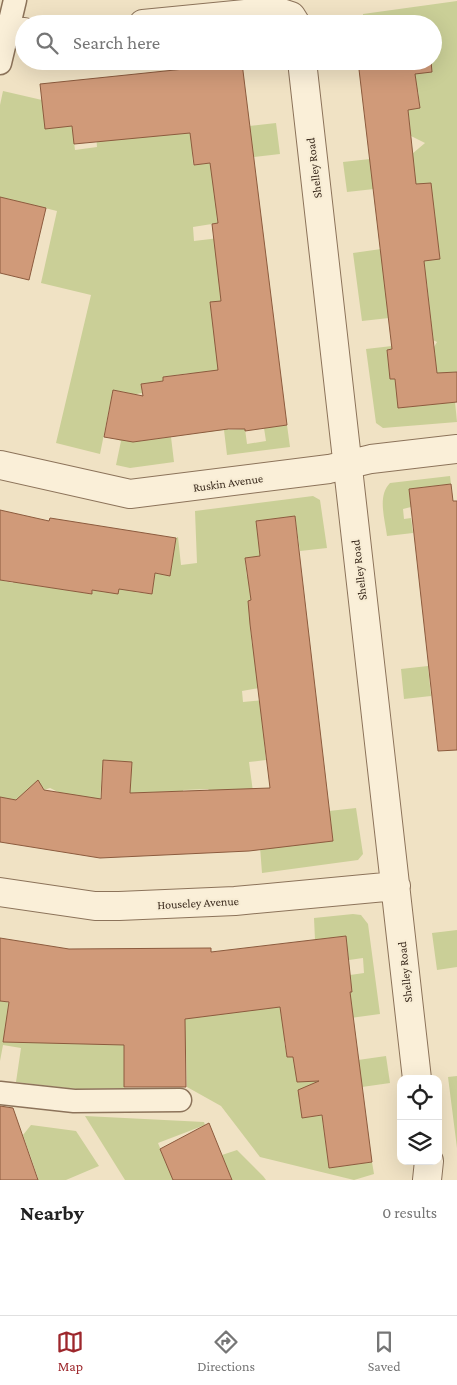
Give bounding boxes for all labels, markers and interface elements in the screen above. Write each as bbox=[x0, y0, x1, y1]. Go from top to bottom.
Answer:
search box bbox=[15, 15, 442, 70]
icon: search bbox=[33, 29, 61, 57]
text: Search here bbox=[73, 32, 160, 53]
street label: Shelley Road bbox=[303, 136, 325, 199]
street label: Ruskin Avenue bbox=[192, 471, 264, 495]
street label: Shelley Road bbox=[348, 538, 370, 601]
street label: Houseley Avenue bbox=[157, 894, 239, 912]
street label: Shelley Road bbox=[395, 940, 415, 1003]
map controls bbox=[397, 1075, 442, 1165]
button: locate bbox=[397, 1075, 442, 1120]
button: layers bbox=[397, 1120, 442, 1165]
text: Nearby bbox=[20, 1201, 84, 1225]
text: 0 results bbox=[382, 1204, 437, 1221]
tab: Map bbox=[56, 1328, 84, 1374]
tab: Directions bbox=[197, 1328, 255, 1374]
tab: Saved bbox=[368, 1328, 401, 1374]

